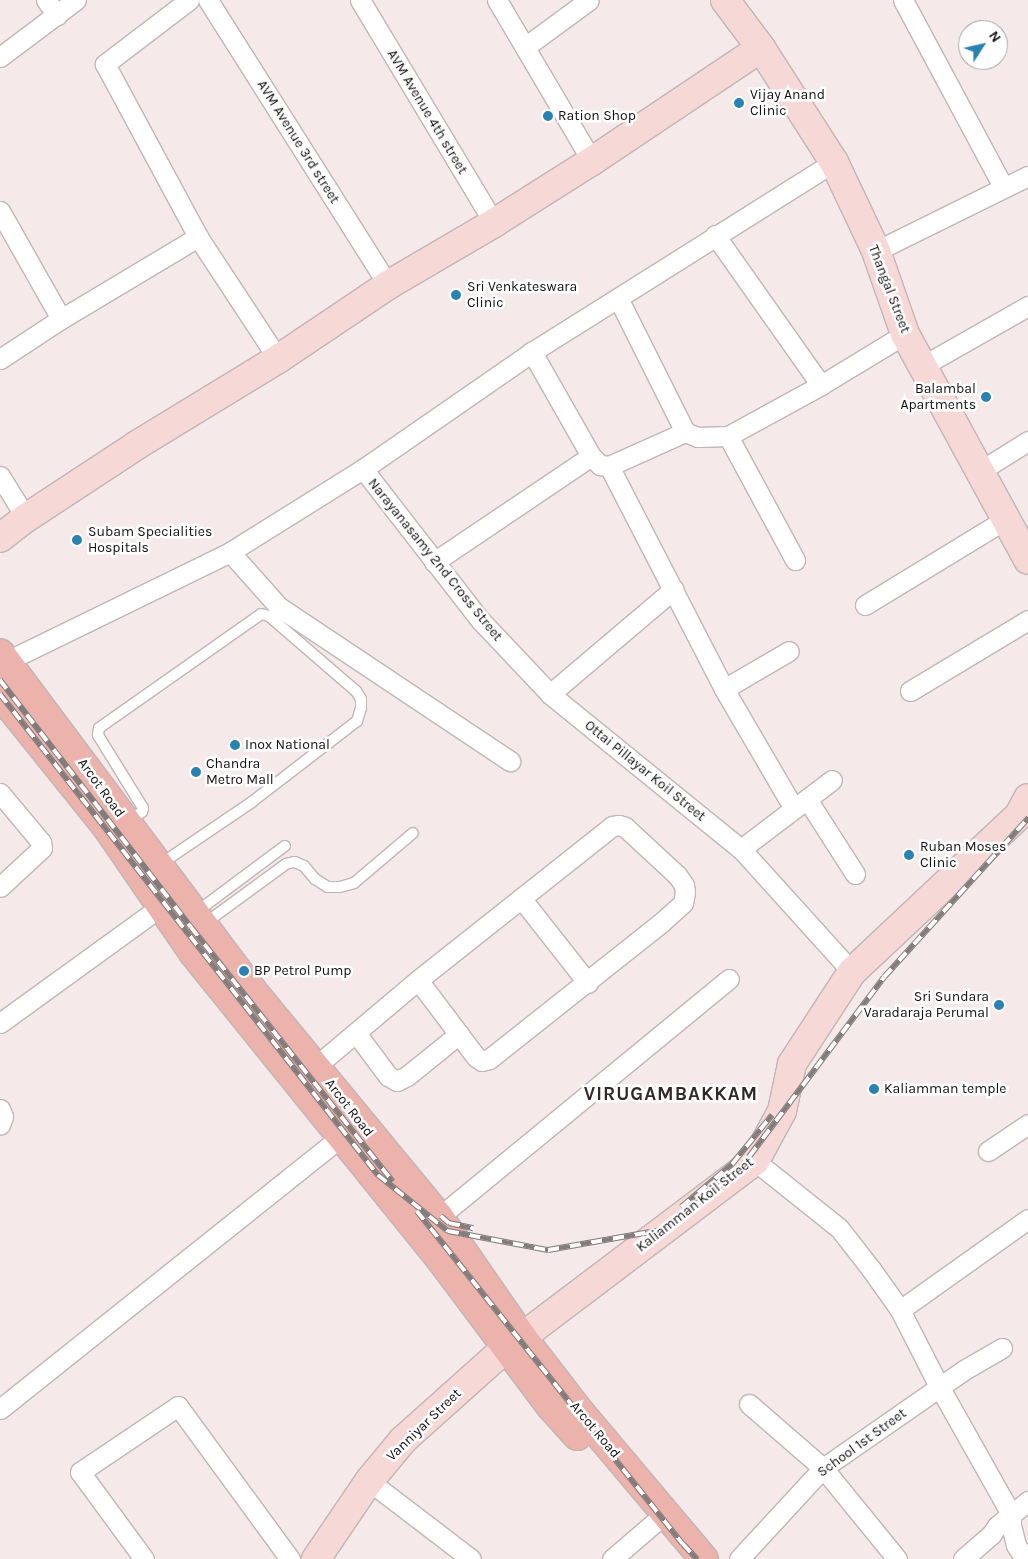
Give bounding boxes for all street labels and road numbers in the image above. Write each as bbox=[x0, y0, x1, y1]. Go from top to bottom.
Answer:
street label: AVM Avenue 4th street bbox=[383, 47, 471, 177]
street label: AVM Avenue 3rd street bbox=[253, 77, 343, 207]
street label: Thangal Street bbox=[865, 243, 913, 335]
street label: Narayanasamy 2nd Cross Street bbox=[364, 475, 506, 645]
street label: Ottai Pillayar Koil Street bbox=[581, 717, 709, 825]
street label: Arcot Road bbox=[74, 755, 128, 821]
street label: Arcot Road bbox=[321, 1076, 377, 1140]
street label: Kaliamman Koil Street bbox=[633, 1154, 757, 1256]
street label: Vanniyar Street bbox=[383, 1385, 465, 1465]
street label: Arcot Road bbox=[566, 1398, 624, 1462]
street label: School 1st Street bbox=[814, 1405, 910, 1481]

